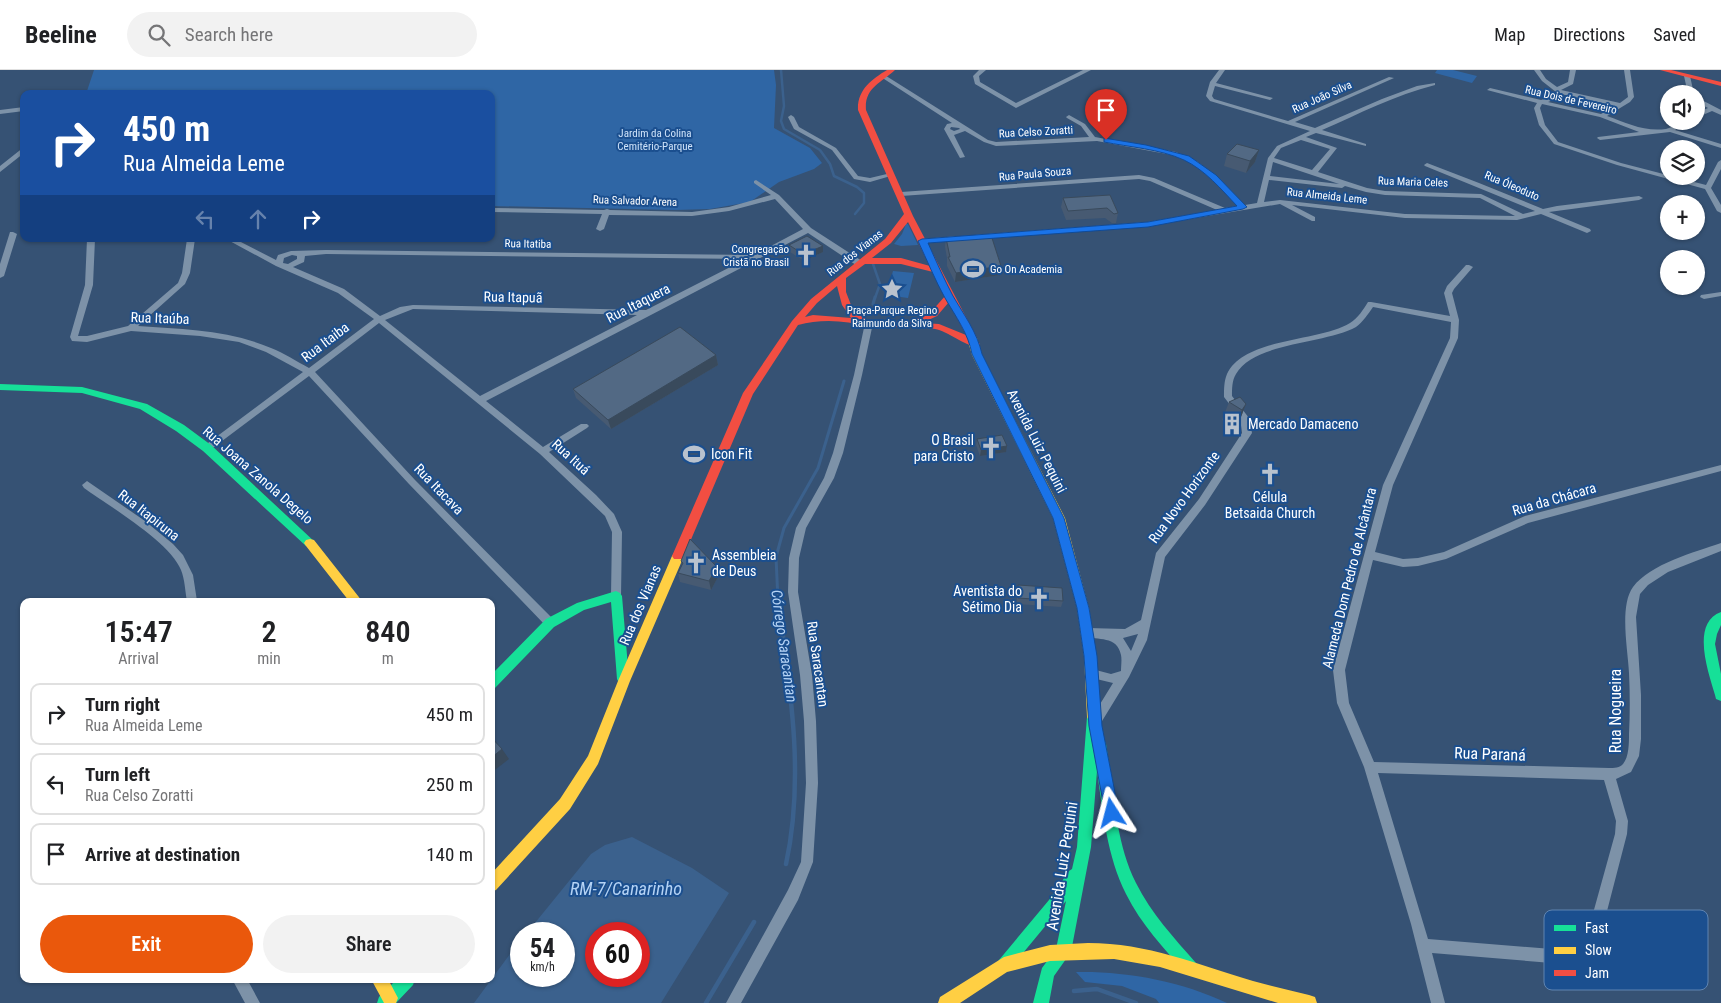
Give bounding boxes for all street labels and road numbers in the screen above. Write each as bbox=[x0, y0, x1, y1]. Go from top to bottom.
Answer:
street label: Rua João Silva bbox=[1290, 78, 1354, 116]
street label: Rua Dois de Fevereiro bbox=[1524, 83, 1619, 117]
street label: Rua Celso Zoratti bbox=[998, 124, 1074, 140]
street label: Rua Paula Souza bbox=[998, 164, 1072, 184]
street label: Rua Óleoduto bbox=[1483, 169, 1542, 204]
street label: Rua Maria Celes bbox=[1378, 174, 1448, 190]
street label: Rua Almeida Leme bbox=[1286, 185, 1368, 207]
street label: Rua Salvador Arena bbox=[593, 193, 677, 209]
street label: Rua dos Vianas bbox=[825, 227, 885, 279]
street label: Rua Itatiba bbox=[505, 237, 551, 251]
street label: Rua Itaquera bbox=[603, 280, 673, 326]
street label: Rua Itapuã bbox=[483, 288, 543, 306]
street label: Rua Itaúba bbox=[130, 309, 190, 327]
street label: Rua Itaiba bbox=[298, 319, 352, 365]
street label: Avenida Luiz Pequini bbox=[1004, 387, 1070, 495]
street label: Rua Joana Zanola Degelo bbox=[200, 423, 316, 527]
street label: Rua Ituá bbox=[549, 436, 593, 478]
street label: Rua Novo Horizonte bbox=[1145, 448, 1223, 546]
street label: Rua Itacava bbox=[411, 460, 467, 518]
street label: Rua da Chácara bbox=[1510, 479, 1598, 519]
street label: Rua Itapiruna bbox=[115, 486, 183, 544]
street label: Alameda Dom Pedro de Alcântara bbox=[1319, 486, 1379, 670]
street label: Rua dos Vianas bbox=[616, 563, 664, 647]
street label: Rua Saracantan bbox=[804, 620, 832, 708]
street label: Rua Nogueira bbox=[1606, 669, 1625, 753]
street label: Rua Paraná bbox=[1454, 743, 1526, 765]
street label: Avenida Luiz Pequini bbox=[1042, 800, 1082, 932]

